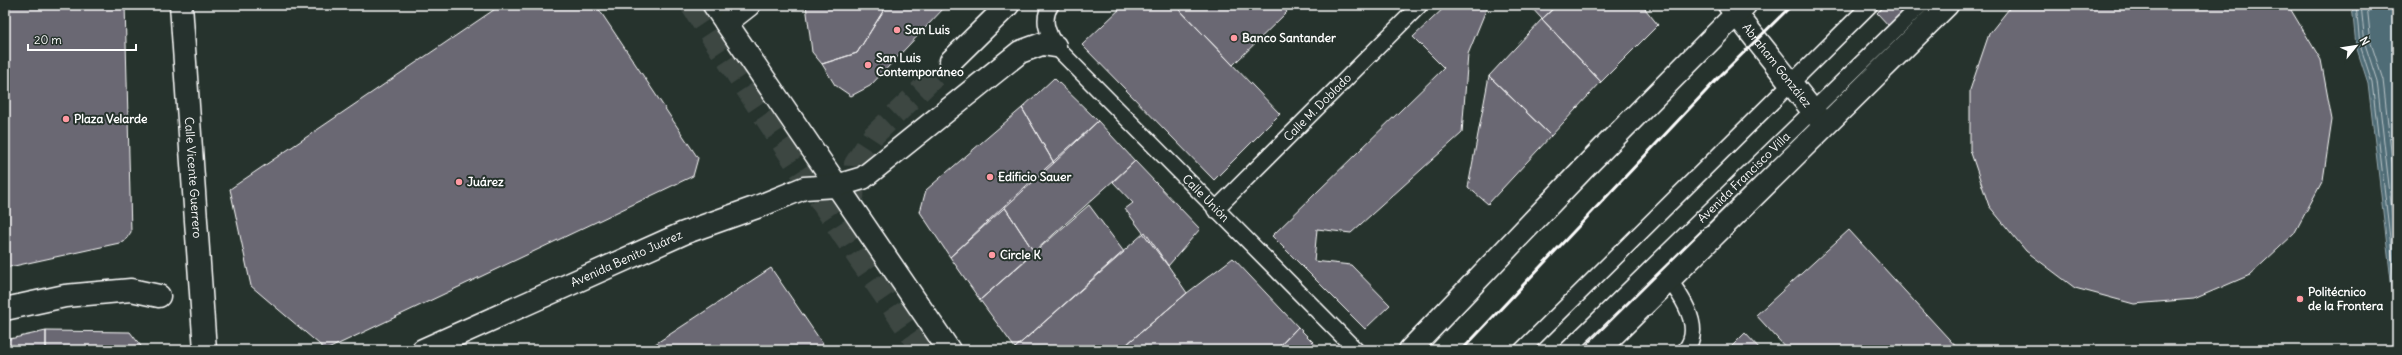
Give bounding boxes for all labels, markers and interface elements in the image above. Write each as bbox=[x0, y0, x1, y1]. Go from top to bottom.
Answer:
street label: Abraham González bbox=[1739, 20, 1815, 110]
place label: San Luis bbox=[905, 22, 950, 37]
marker: San Luis bbox=[892, 25, 902, 35]
scale bar bbox=[28, 26, 136, 52]
north arrow bbox=[2336, 26, 2376, 66]
place label: Banco Santander bbox=[1242, 30, 1336, 45]
text: 20 m bbox=[34, 32, 62, 47]
marker: Banco Santander bbox=[1229, 33, 1239, 43]
text: N bbox=[2357, 34, 2373, 48]
place label: San Luis Contemporáneo bbox=[876, 50, 964, 80]
marker: San Luis Contemporáneo bbox=[863, 60, 873, 70]
street label: Calle M. Doblado bbox=[1280, 70, 1354, 144]
place label: Plaza Velarde bbox=[74, 111, 148, 126]
marker: Plaza Velarde bbox=[61, 114, 71, 124]
street label: Calle Vicente Guerrero bbox=[182, 116, 205, 239]
street label: Avenida Francisco Villa bbox=[1694, 129, 1793, 226]
place label: Edificio Sauer bbox=[998, 169, 1072, 184]
street label: Calle Unión bbox=[1179, 171, 1233, 225]
marker: Edificio Sauer bbox=[985, 172, 995, 182]
place label: Juárez bbox=[467, 174, 504, 189]
marker: Juárez bbox=[454, 177, 464, 187]
street label: Avenida Benito Juárez bbox=[568, 227, 685, 290]
place label: Circle K bbox=[1000, 247, 1041, 262]
marker: Circle K bbox=[987, 250, 997, 260]
place label: Politécnico de la Frontera bbox=[2308, 284, 2384, 313]
marker: Politécnico de la Frontera bbox=[2295, 294, 2305, 304]

